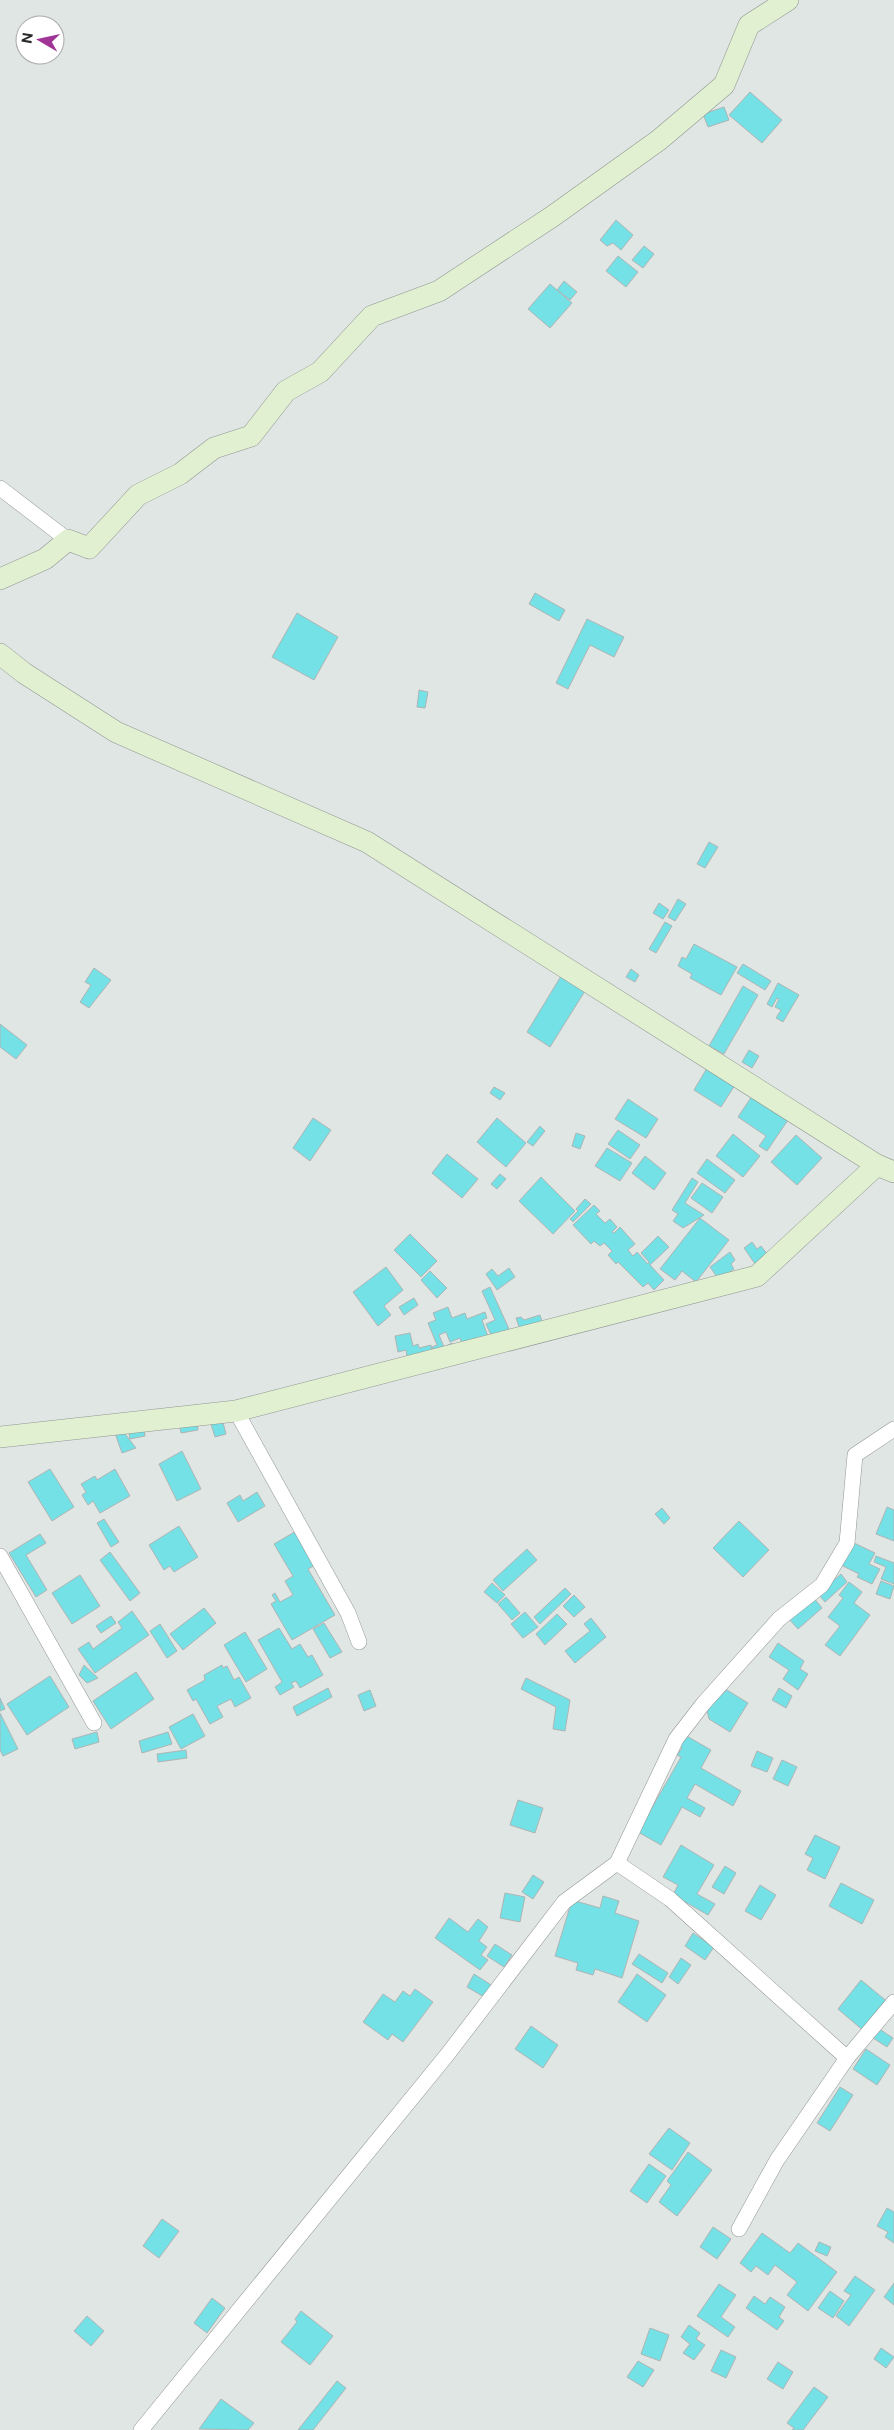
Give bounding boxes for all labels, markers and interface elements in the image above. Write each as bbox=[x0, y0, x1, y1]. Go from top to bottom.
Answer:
north arrow bbox=[15, 15, 65, 65]
text: N bbox=[18, 31, 36, 45]

